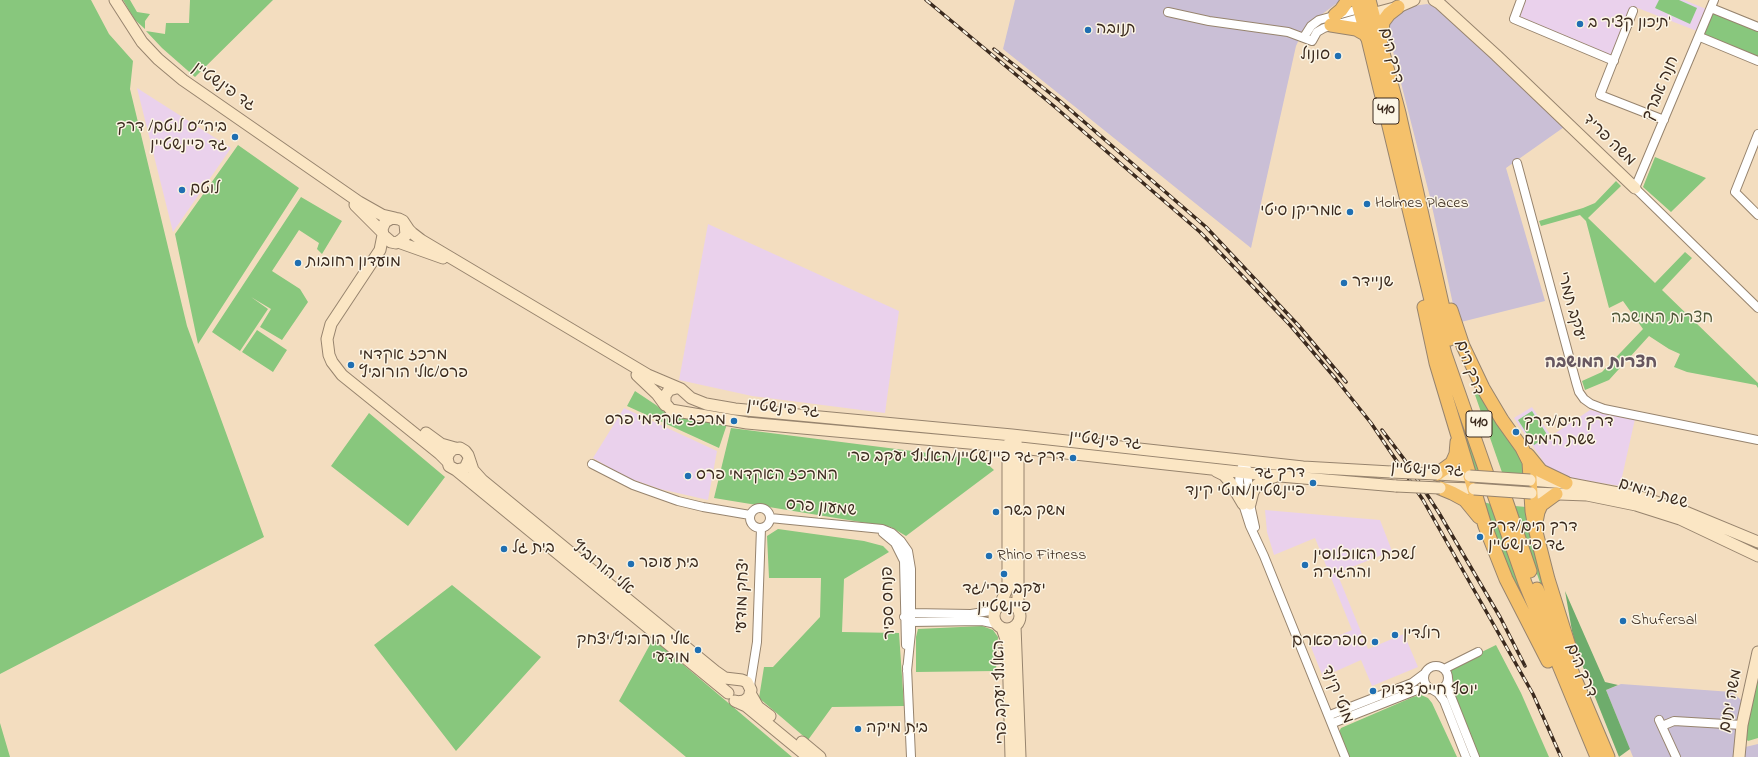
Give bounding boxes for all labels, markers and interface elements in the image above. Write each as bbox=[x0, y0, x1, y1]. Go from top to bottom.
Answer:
place label: תיכון קציר ב' bbox=[1588, 14, 1670, 34]
marker: תיכון קציר ב' bbox=[1575, 19, 1585, 29]
place label: תנובה bbox=[1096, 20, 1136, 40]
marker: תנובה bbox=[1083, 25, 1093, 35]
street label: דרך הים bbox=[1374, 26, 1406, 86]
place label: סונול bbox=[1300, 46, 1330, 66]
marker: סונול bbox=[1333, 51, 1343, 61]
street label: חנה אברך bbox=[1640, 54, 1684, 124]
street label: גד פינשטיין bbox=[188, 59, 258, 117]
road number: 410 bbox=[1373, 98, 1399, 124]
street label: משה פריד bbox=[1577, 111, 1639, 171]
place label: ביה״ס לוטם/ דרך גד פיינשטיין bbox=[117, 118, 227, 156]
marker: ביה״ס לוטם/ דרך גד פיינשטיין bbox=[230, 132, 240, 142]
place label: לוטם bbox=[190, 180, 220, 200]
marker: לוטם bbox=[177, 185, 187, 195]
place label: Holmes Places bbox=[1375, 194, 1469, 214]
marker: Holmes Places bbox=[1362, 199, 1372, 209]
place label: אמריקן סיטי bbox=[1260, 202, 1342, 222]
marker: אמריקן סיטי bbox=[1345, 207, 1355, 217]
place label: מועדון רחובות bbox=[306, 253, 401, 273]
marker: מועדון רחובות bbox=[293, 258, 303, 268]
street label: יעקב תמרי bbox=[1552, 270, 1588, 344]
place label: שניידר bbox=[1352, 273, 1393, 293]
marker: שניידר bbox=[1339, 278, 1349, 288]
park label: חצרות המושבה bbox=[1611, 309, 1713, 329]
street label: דרך הים bbox=[1450, 338, 1486, 398]
place label: מרכז אקדמי פרס/אלי הורוביץ bbox=[359, 346, 468, 384]
district label: חצרות המושבה bbox=[1545, 354, 1657, 374]
marker: מרכז אקדמי פרס/אלי הורוביץ bbox=[346, 360, 356, 370]
street label: גד פינשטיין bbox=[746, 397, 820, 423]
place label: מרכז אקדמי פרס bbox=[605, 411, 726, 431]
road number: 410 bbox=[1466, 411, 1492, 437]
place label: דרך הים/דרך ששת הימים bbox=[1524, 413, 1613, 451]
marker: מרכז אקדמי פרס bbox=[729, 416, 739, 426]
marker: דרך הים/דרך ששת הימים bbox=[1511, 427, 1521, 437]
street label: גד פינשטיין bbox=[1068, 429, 1142, 455]
place label: דרך גד פיינשטיין/האלוף יעקב פרי bbox=[847, 448, 1065, 468]
marker: דרך גד פיינשטיין/האלוף יעקב פרי bbox=[1068, 453, 1078, 463]
street label: גד פינשטיין bbox=[1390, 460, 1464, 482]
place label: דרך גד פיינשטיין/מוטי קינד bbox=[1185, 464, 1305, 502]
place label: המרכז האקדמי פרס bbox=[696, 466, 838, 486]
marker: המרכז האקדמי פרס bbox=[683, 471, 693, 481]
street label: ששת הימים bbox=[1616, 475, 1690, 515]
marker: דרך גד פיינשטיין/מוטי קינד bbox=[1308, 478, 1318, 488]
street label: שמעון פרס bbox=[785, 496, 857, 522]
place label: משק בשר bbox=[1004, 502, 1066, 522]
marker: משק בשר bbox=[991, 507, 1001, 517]
place label: דרך הים/דרך גד פיינשטיין bbox=[1488, 518, 1577, 556]
marker: דרך הים/דרך גד פיינשטיין bbox=[1475, 532, 1485, 542]
street label: אלי הורוביץ bbox=[567, 538, 637, 600]
place label: בית גל bbox=[512, 539, 555, 559]
marker: בית גל bbox=[499, 544, 509, 554]
place label: Rhino Fitness bbox=[997, 546, 1087, 566]
place label: לשכת האוכלוסין וההגירה bbox=[1313, 546, 1415, 584]
marker: Rhino Fitness bbox=[984, 551, 994, 561]
place label: בית עופר bbox=[639, 554, 699, 574]
street label: יצחק מודעי bbox=[733, 558, 755, 634]
marker: בית עופר bbox=[626, 559, 636, 569]
marker: לשכת האוכלוסין וההגירה bbox=[1300, 560, 1310, 570]
street label: פנחס ספיר bbox=[879, 566, 901, 640]
marker: יעקב פרי/גד פיינשטיין bbox=[999, 569, 1009, 579]
place label: יעקב פרי/גד פיינשטיין bbox=[962, 580, 1046, 618]
place label: Shufersal bbox=[1631, 611, 1697, 631]
marker: Shufersal bbox=[1618, 616, 1628, 626]
place label: רולדין bbox=[1403, 625, 1441, 645]
marker: רולדין bbox=[1390, 630, 1400, 640]
place label: אלי הורוביץ/יצחק מודעי bbox=[576, 631, 690, 669]
place label: סופרפארם bbox=[1292, 632, 1367, 652]
marker: סופרפארם bbox=[1370, 637, 1380, 647]
street label: האלוף יעקב פרי bbox=[991, 639, 1013, 745]
street label: דרך הים bbox=[1560, 641, 1600, 701]
marker: אלי הורוביץ/יצחק מודעי bbox=[693, 645, 703, 655]
street label: מוטי קינד bbox=[1316, 663, 1356, 727]
street label: משה יתום bbox=[1717, 668, 1747, 734]
place label: יוסף חיים צדוק bbox=[1381, 681, 1478, 701]
marker: יוסף חיים צדוק bbox=[1368, 686, 1378, 696]
place label: בית מיקה bbox=[866, 719, 928, 739]
marker: בית מיקה bbox=[853, 724, 863, 734]

